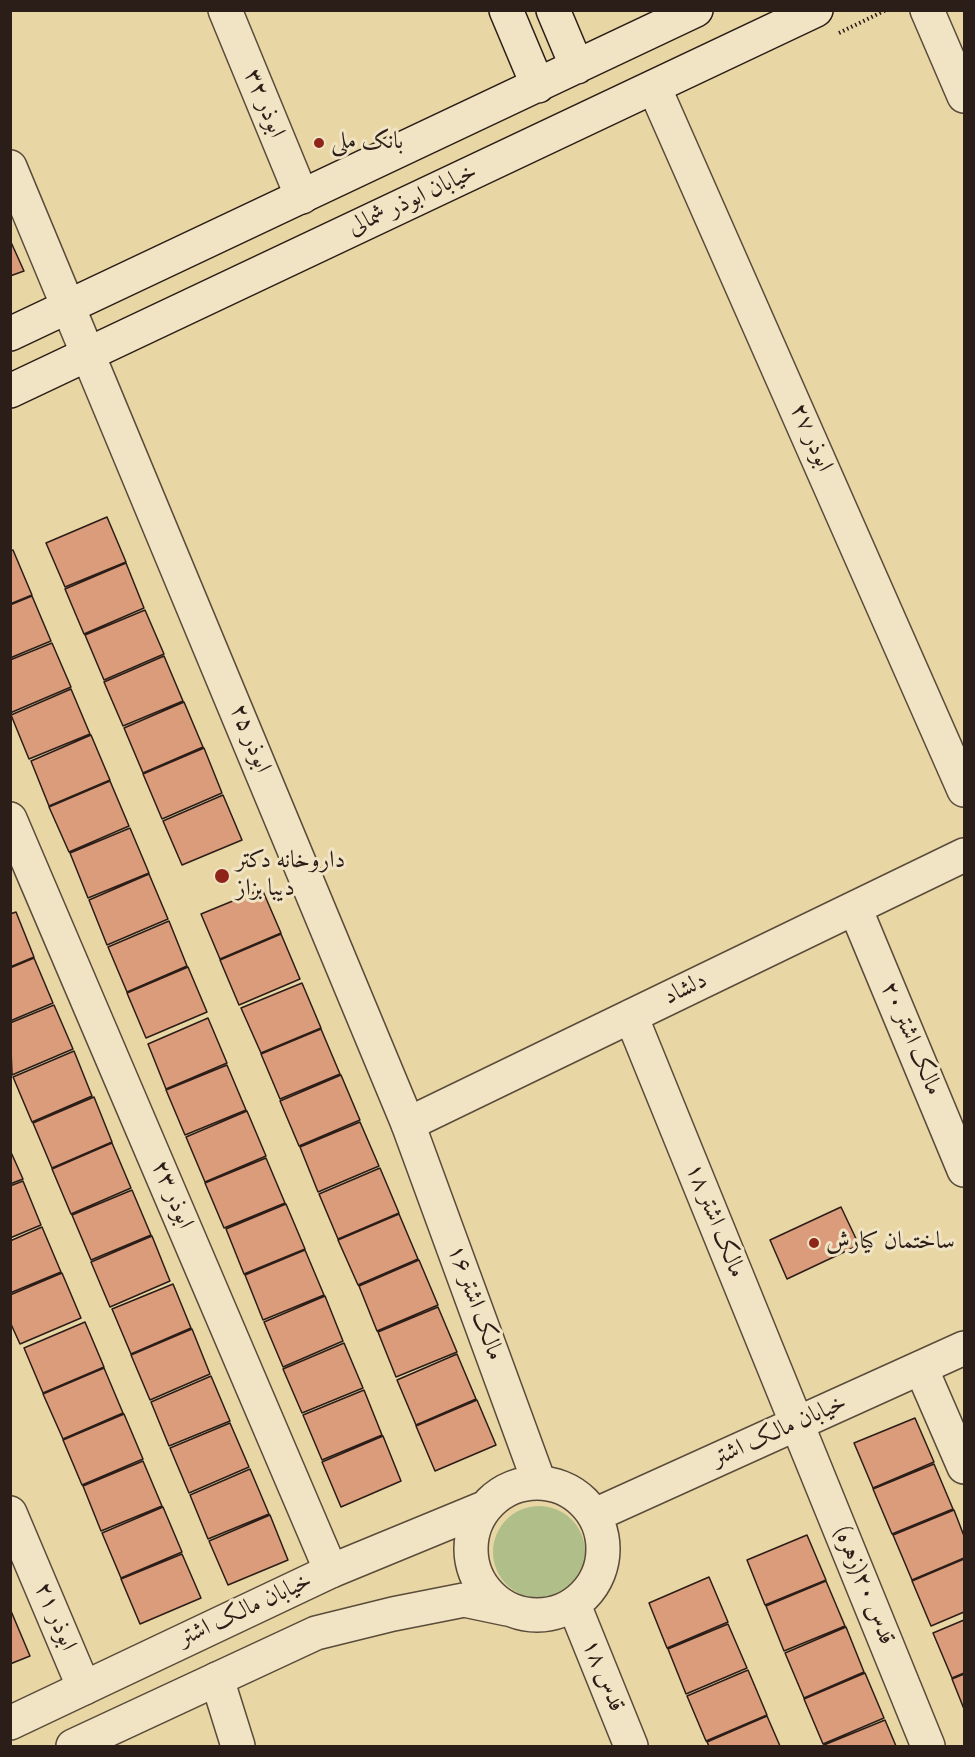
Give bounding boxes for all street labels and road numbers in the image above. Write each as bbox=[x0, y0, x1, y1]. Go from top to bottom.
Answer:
street label: ابوذر ۳۲ bbox=[236, 65, 290, 143]
street label: خیابان ابوذر شمالی bbox=[344, 159, 482, 243]
street label: ابوذر ۲۷ bbox=[782, 399, 838, 477]
street label: ابوذر ۲۵ bbox=[222, 700, 276, 778]
street label: دلشاد bbox=[659, 967, 713, 1013]
street label: مالک اشتر ۲۰ bbox=[873, 978, 947, 1100]
street label: ابوذر ۲۳ bbox=[144, 1156, 198, 1234]
street label: مالک اشتر ۱۸ bbox=[678, 1159, 750, 1283]
street label: مالک اشتر ۱۶ bbox=[440, 1241, 508, 1365]
street label: خیابان مالک اشتر bbox=[708, 1390, 852, 1474]
street label: قدس ۲۰(زهره) bbox=[826, 1523, 900, 1649]
street label: خیابان مالک اشتر bbox=[175, 1568, 317, 1654]
street label: ابوذر ۲۱ bbox=[27, 1578, 81, 1656]
street label: قدس ۱۸ bbox=[575, 1636, 629, 1716]

